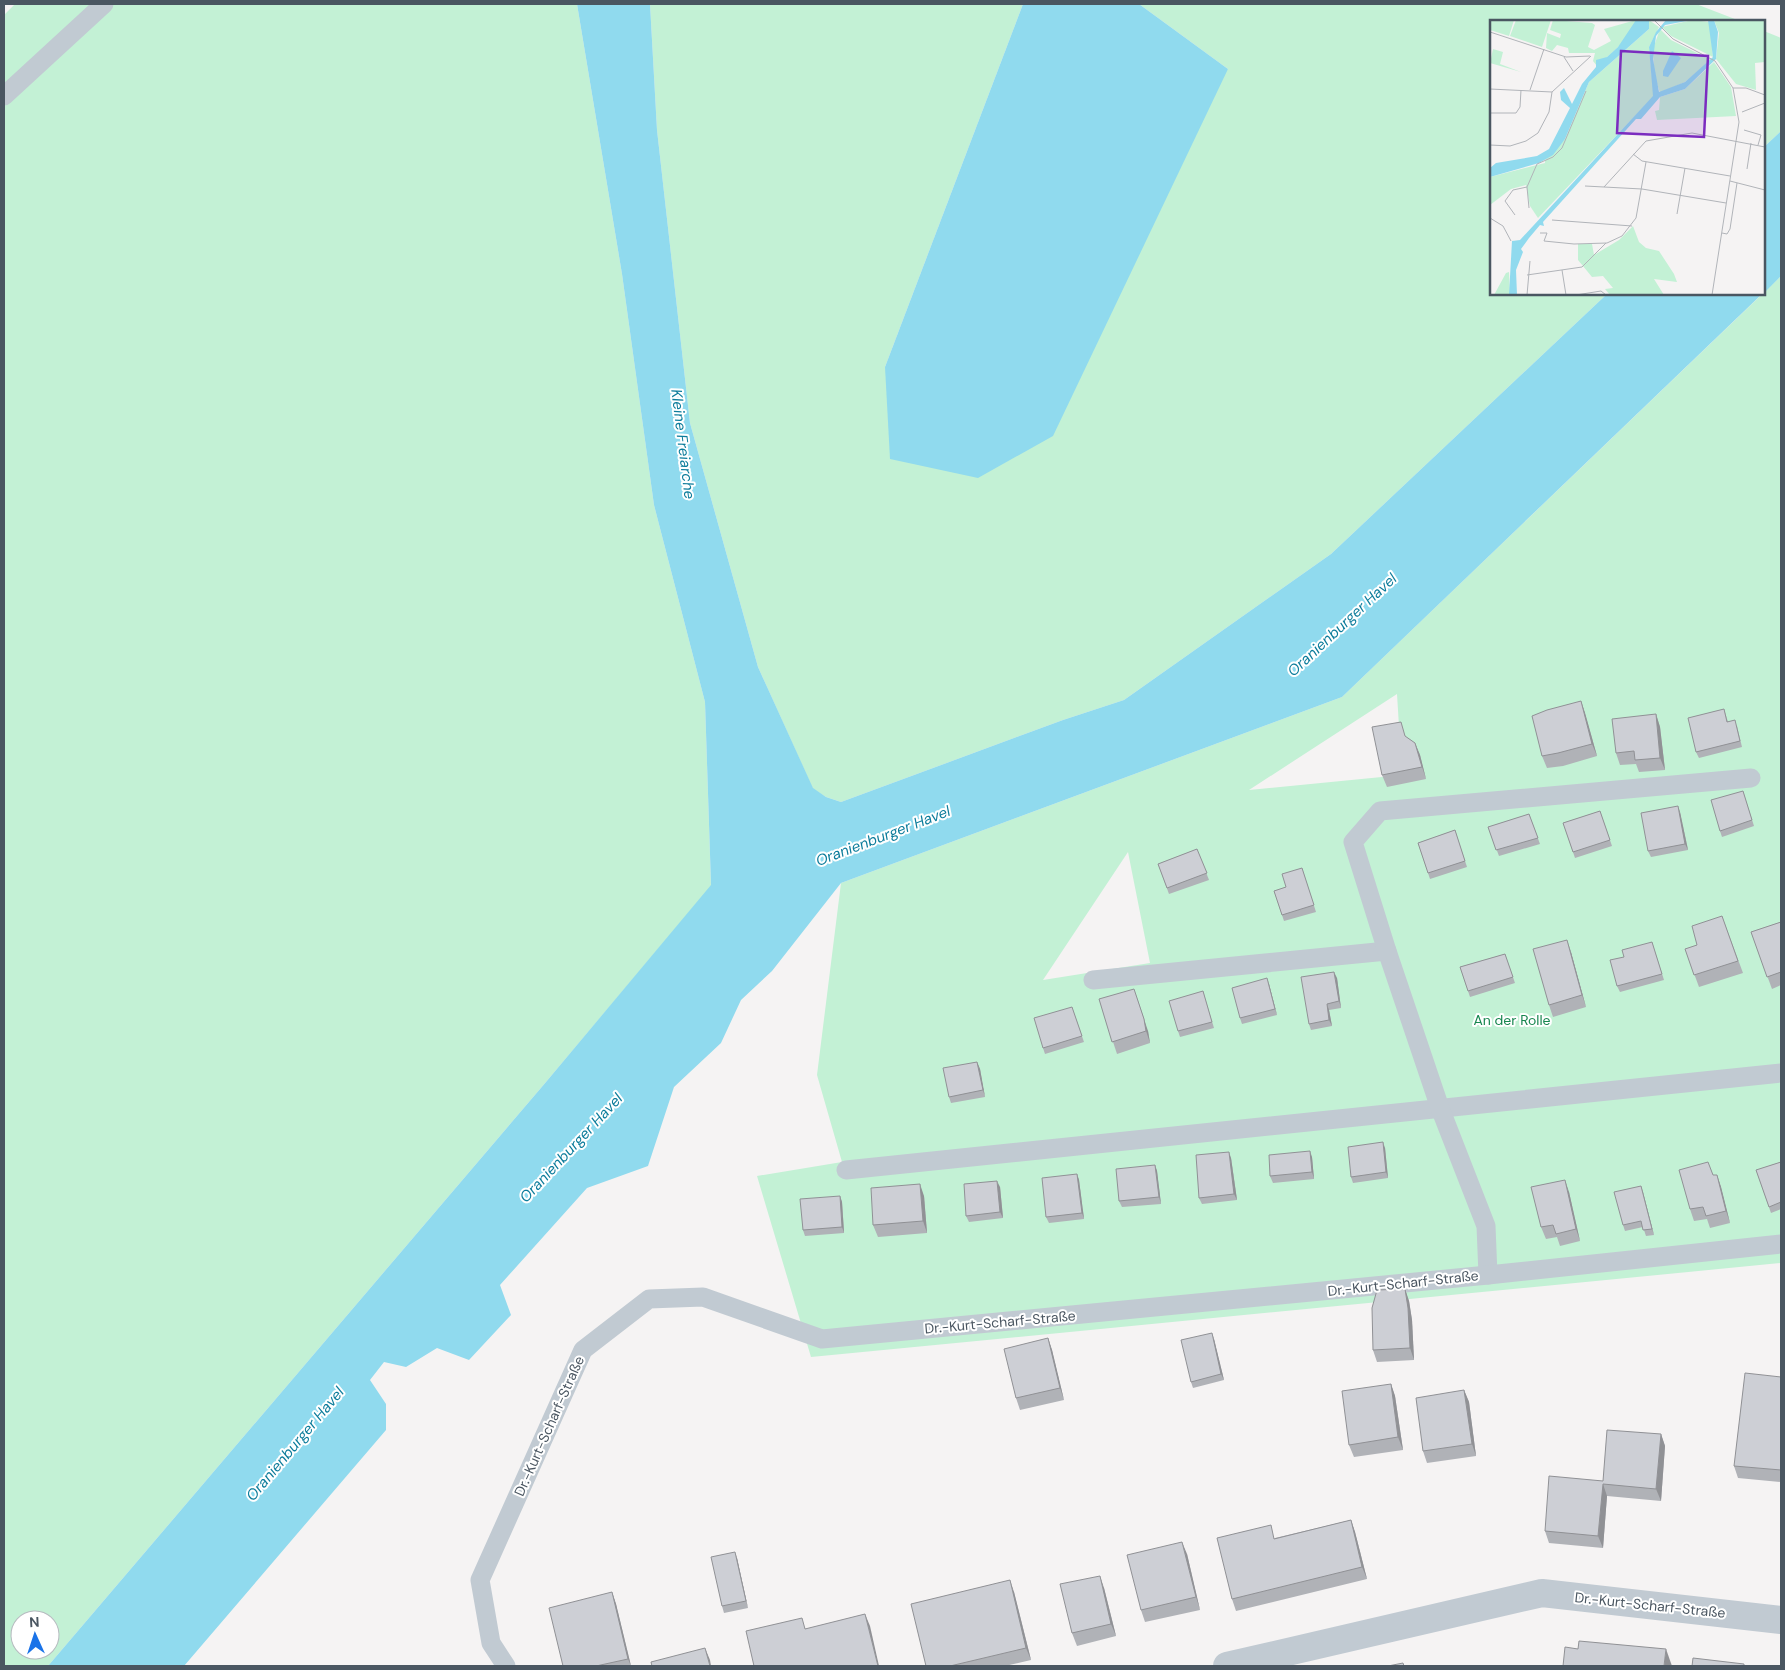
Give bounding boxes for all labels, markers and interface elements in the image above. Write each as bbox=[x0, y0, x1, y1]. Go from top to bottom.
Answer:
inset map bbox=[1490, 20, 1765, 295]
water label: Kleine Freiarche bbox=[666, 388, 700, 501]
water label: Oranienburger Havel bbox=[1283, 569, 1401, 681]
water label: Oranienburger Havel bbox=[813, 801, 954, 871]
park label: An der Rolle bbox=[1473, 1011, 1551, 1029]
water label: Oranienburger Havel bbox=[515, 1089, 627, 1207]
street label: Dr.-Kurt-Scharf-Straße bbox=[1327, 1266, 1479, 1300]
street label: Dr.-Kurt-Scharf-Straße bbox=[924, 1306, 1076, 1338]
street label: Dr.-Kurt-Scharf-Straße bbox=[510, 1353, 588, 1499]
water label: Oranienburger Havel bbox=[241, 1382, 349, 1505]
street label: Dr.-Kurt-Scharf-Straße bbox=[1574, 1588, 1726, 1622]
north arrow bbox=[10, 1610, 60, 1660]
text: N bbox=[29, 1613, 40, 1631]

